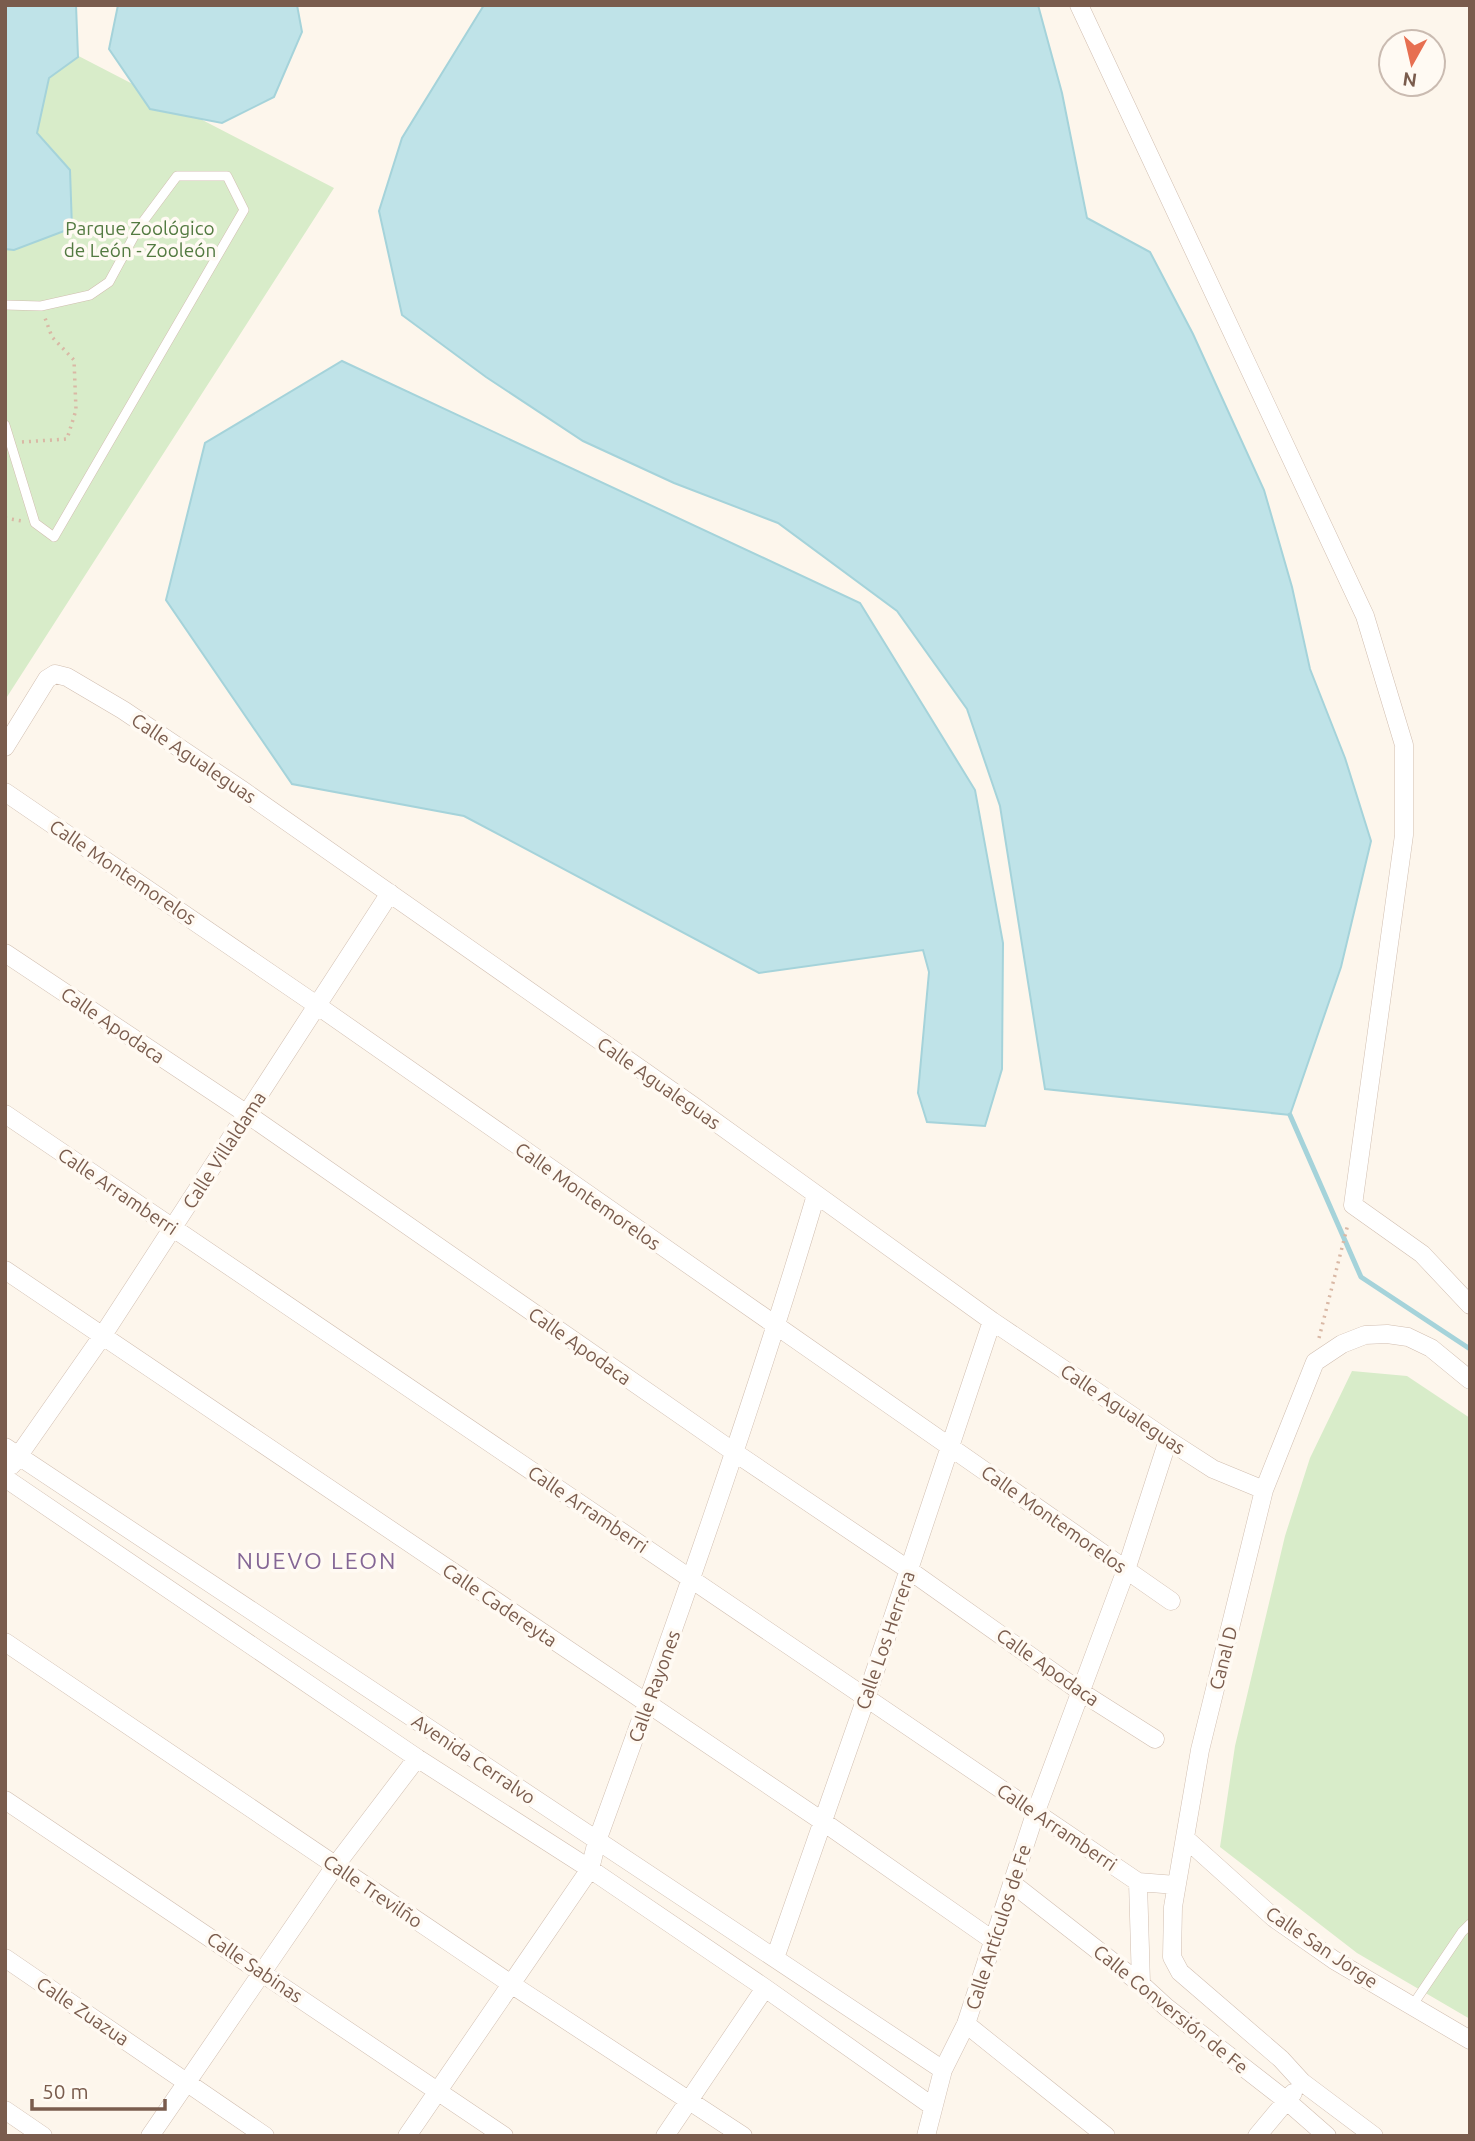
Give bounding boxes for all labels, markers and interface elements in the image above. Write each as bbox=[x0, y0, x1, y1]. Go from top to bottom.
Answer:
north arrow bbox=[1377, 28, 1447, 98]
text: N bbox=[1401, 68, 1418, 92]
park label: Parque Zoológico de León - Zooleón bbox=[64, 217, 216, 261]
street label: Calle Agualeguas bbox=[128, 708, 260, 808]
street label: Calle Montemorelos bbox=[45, 815, 201, 929]
street label: Calle Apodaca bbox=[57, 982, 169, 1068]
street label: Calle Agualeguas bbox=[593, 1032, 725, 1134]
street label: Calle Villaldama bbox=[178, 1087, 270, 1213]
street label: Calle Montemorelos bbox=[511, 1138, 665, 1254]
street label: Calle Arramberri bbox=[54, 1143, 182, 1239]
street label: Calle Apodaca bbox=[524, 1303, 636, 1389]
street label: Calle Agualeguas bbox=[1057, 1359, 1189, 1459]
street label: Calle Arramberri bbox=[524, 1461, 652, 1557]
street label: Calle Montemorelos bbox=[977, 1461, 1131, 1577]
district label: NUEVO LEON bbox=[236, 1548, 398, 1573]
street label: Calle Cadereyta bbox=[439, 1559, 561, 1651]
street label: Calle Los Herrera bbox=[851, 1568, 919, 1712]
street label: Calle Apodaca bbox=[992, 1624, 1104, 1710]
street label: Canal D bbox=[1204, 1624, 1242, 1692]
street label: Calle Rayones bbox=[624, 1627, 684, 1745]
street label: Avenida Cerralvo bbox=[408, 1710, 540, 1808]
street label: Calle Arramberri bbox=[993, 1779, 1121, 1875]
street label: Calle Artículos de Fe bbox=[961, 1841, 1035, 2013]
street label: Calle Trevilño bbox=[319, 1850, 427, 1932]
street label: Calle San Jorge bbox=[1262, 1901, 1382, 1993]
street label: Calle Sabinas bbox=[203, 1927, 307, 2007]
street label: Calle Conversión de Fe bbox=[1089, 1940, 1253, 2078]
street label: Calle Zuazua bbox=[33, 1972, 133, 2050]
scale bar bbox=[32, 2068, 164, 2112]
text: 50 m bbox=[42, 2079, 89, 2103]

